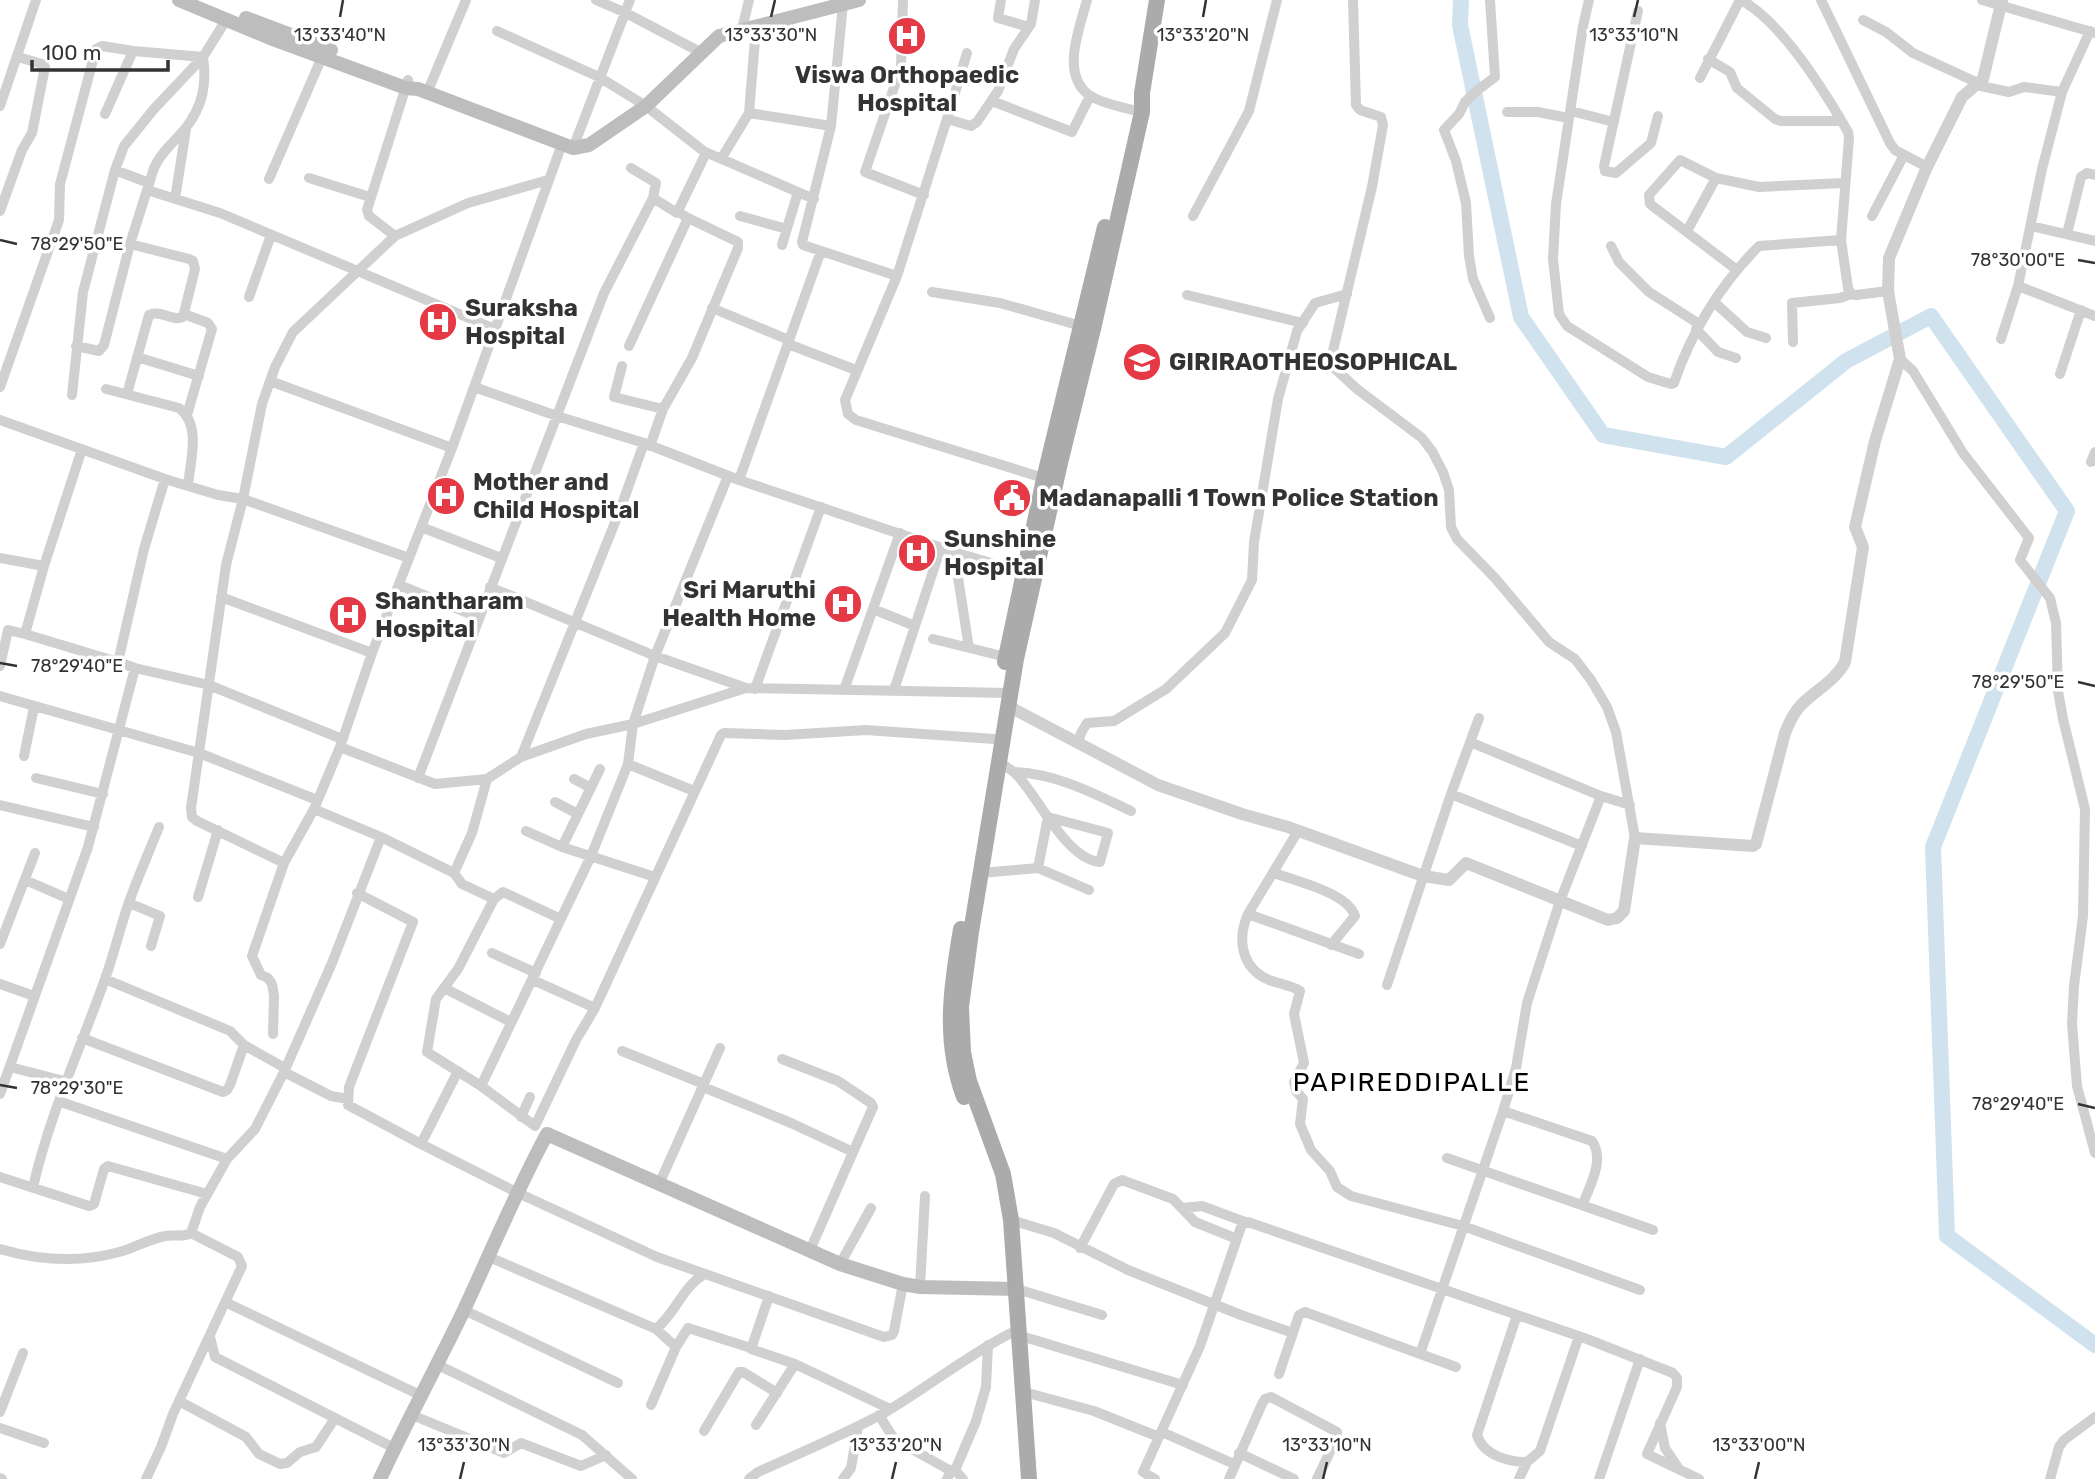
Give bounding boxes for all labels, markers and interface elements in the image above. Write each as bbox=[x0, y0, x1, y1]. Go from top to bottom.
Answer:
hospital icon: Viswa Orthopaedic Hospital bbox=[886, 15, 928, 57]
text: 13°33'40"N bbox=[294, 24, 386, 46]
text: 13°33'30"N bbox=[725, 24, 817, 46]
text: 13°33'20"N bbox=[1157, 24, 1249, 46]
text: 13°33'10"N bbox=[1589, 24, 1679, 46]
scale bar bbox=[32, 28, 168, 72]
text: 100 m bbox=[42, 40, 101, 65]
place label: Viswa Orthopaedic Hospital bbox=[795, 61, 1019, 117]
text: 78°29'50"E bbox=[31, 233, 123, 255]
text: 78°30'00"E bbox=[1971, 249, 2065, 271]
place label: Suraksha Hospital bbox=[465, 294, 578, 350]
hospital icon: Suraksha Hospital bbox=[417, 301, 459, 343]
school or university icon: GIRIRAOTHEOSOPHICAL bbox=[1121, 341, 1163, 383]
place label: GIRIRAOTHEOSOPHICAL bbox=[1169, 348, 1457, 376]
place label: Mother and Child Hospital bbox=[473, 468, 640, 524]
hospital icon: Mother and Child Hospital bbox=[425, 475, 467, 517]
public building icon: Madanapalli 1 Town Police Station bbox=[991, 477, 1033, 519]
place label: Madanapalli 1 Town Police Station bbox=[1039, 484, 1439, 512]
place label: Sunshine Hospital bbox=[944, 525, 1056, 581]
hospital icon: Sunshine Hospital bbox=[896, 532, 938, 574]
place label: Sri Maruthi Health Home bbox=[662, 576, 816, 632]
hospital icon: Sri Maruthi Health Home bbox=[822, 583, 864, 625]
place label: Shantharam Hospital bbox=[375, 587, 524, 643]
hospital icon: Shantharam Hospital bbox=[327, 594, 369, 636]
text: 78°29'40"E bbox=[31, 655, 123, 677]
text: 78°29'50"E bbox=[1972, 671, 2064, 693]
district label: PAPIREDDIPALLE bbox=[1293, 1067, 1531, 1098]
text: 78°29'30"E bbox=[31, 1077, 123, 1099]
text: 78°29'40"E bbox=[1972, 1093, 2064, 1115]
text: 13°33'30"N bbox=[418, 1434, 510, 1456]
text: 13°33'20"N bbox=[850, 1434, 942, 1456]
text: 13°33'10"N bbox=[1282, 1434, 1372, 1456]
text: 13°33'00"N bbox=[1712, 1434, 1806, 1456]

